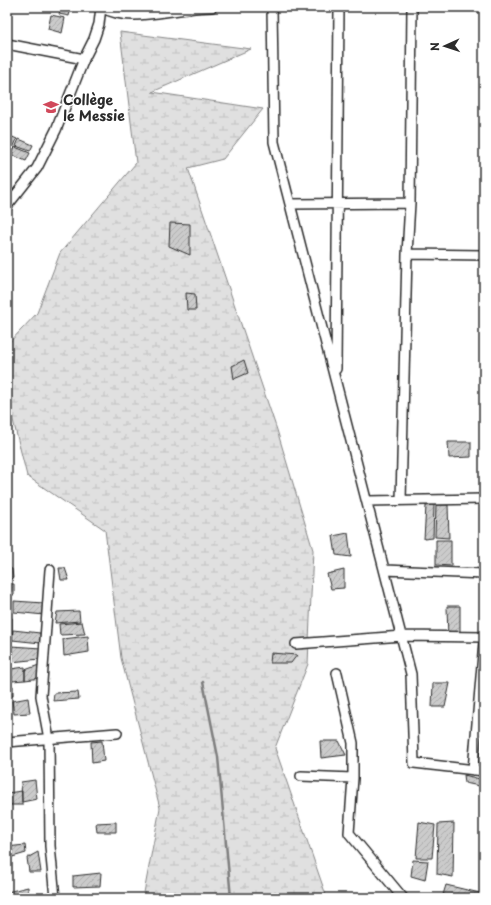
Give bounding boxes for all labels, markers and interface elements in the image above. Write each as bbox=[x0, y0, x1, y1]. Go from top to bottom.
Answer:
north arrow bbox=[425, 26, 465, 66]
text: N bbox=[426, 41, 443, 51]
place label: Collège le Messie bbox=[63, 89, 125, 126]
school or university icon: Collège le Messie bbox=[42, 98, 60, 116]

